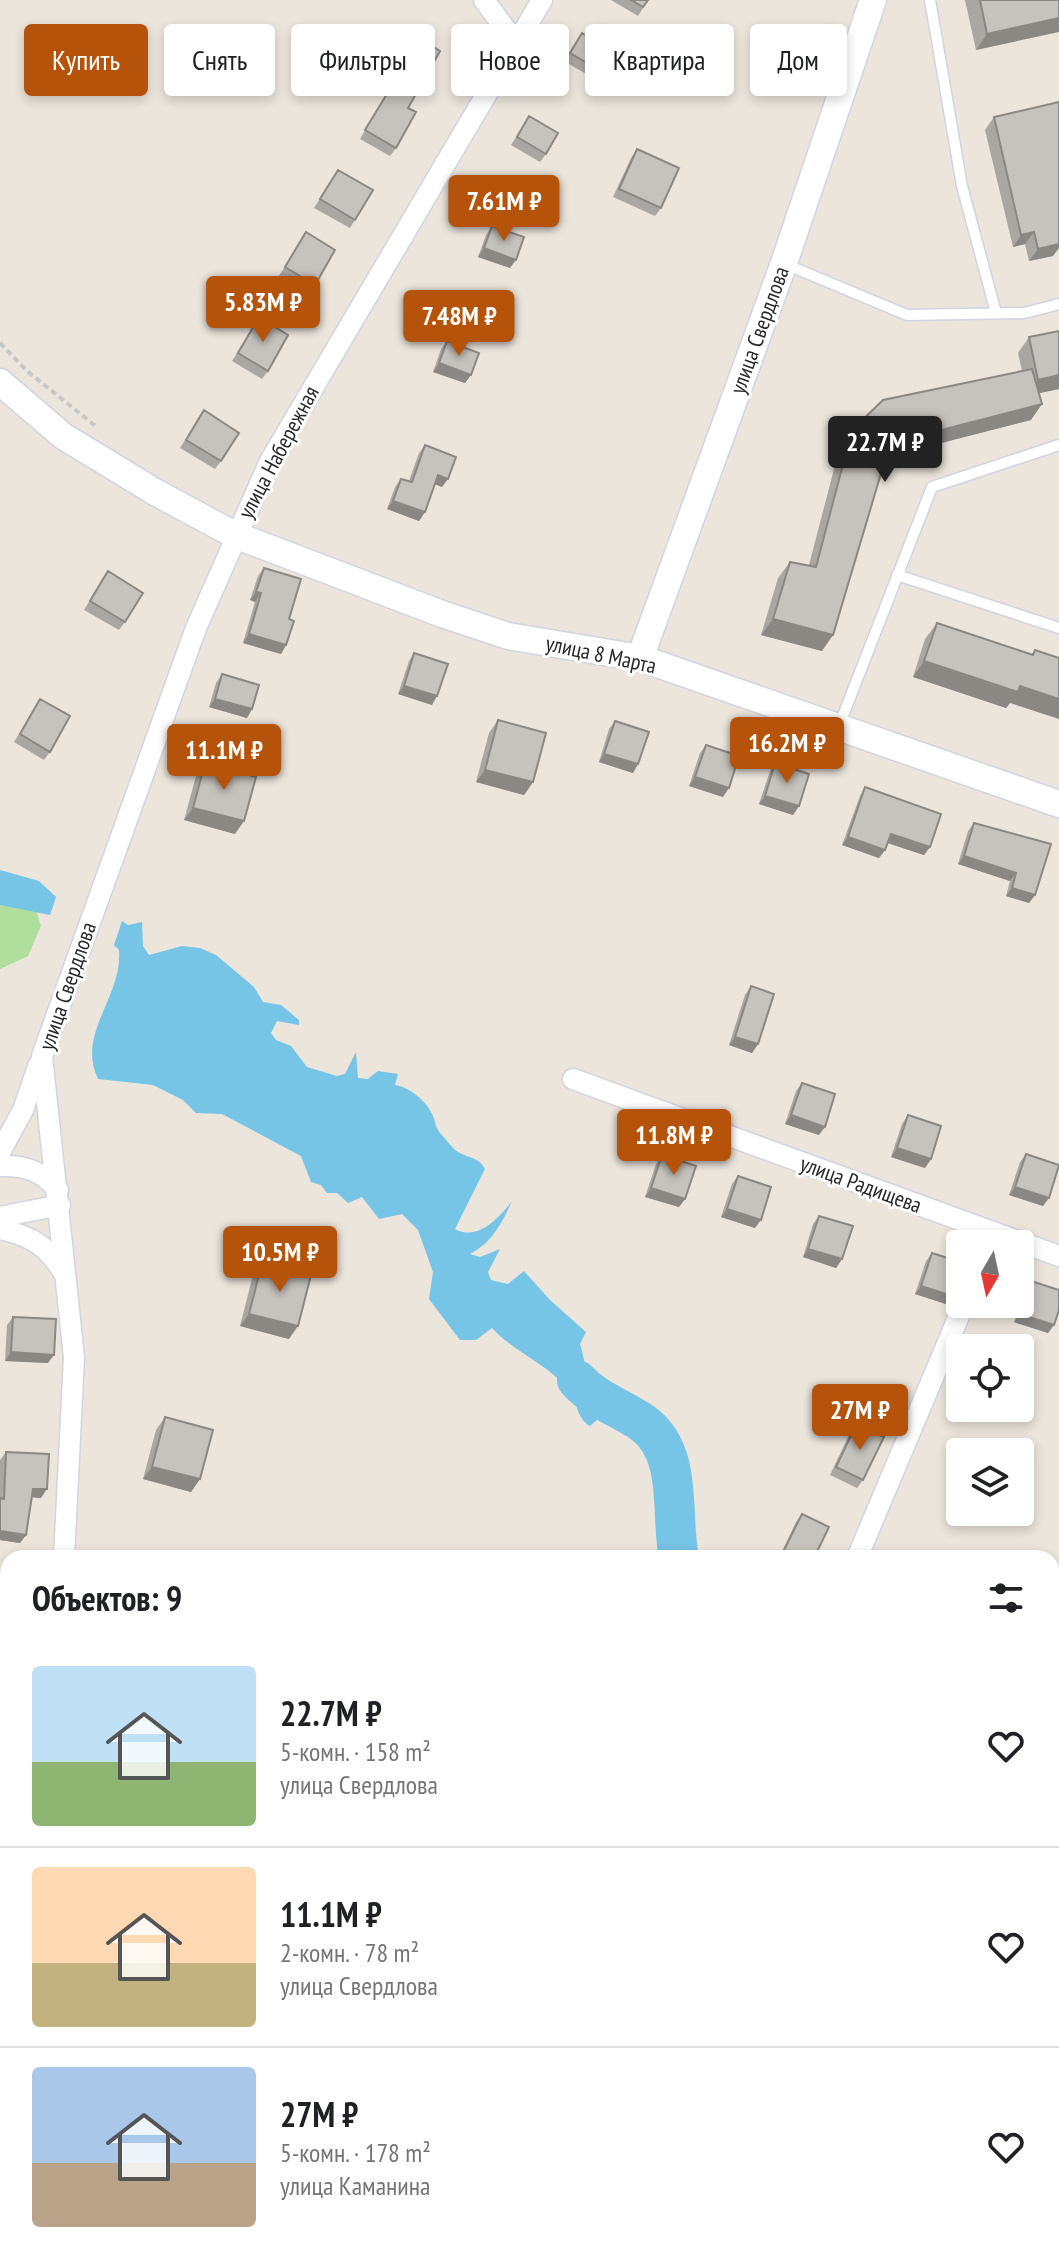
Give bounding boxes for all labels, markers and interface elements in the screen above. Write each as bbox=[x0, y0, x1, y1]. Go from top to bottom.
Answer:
chip: Купить bbox=[24, 24, 148, 96]
chip: Снять bbox=[164, 24, 275, 96]
chip: Фильтры bbox=[291, 24, 435, 96]
chip: Новое bbox=[451, 24, 569, 96]
chip: Квартира bbox=[585, 24, 734, 96]
chip: Дом bbox=[750, 24, 847, 96]
pin: 7.61M ₽ bbox=[430, 175, 578, 243]
text: 7.61M ₽ bbox=[466, 184, 542, 217]
street label: улица Свердлова bbox=[723, 262, 795, 398]
pin: 5.83M ₽ bbox=[189, 276, 337, 344]
text: 5.83M ₽ bbox=[224, 285, 302, 318]
pin: 7.48M ₽ bbox=[385, 290, 533, 358]
text: 7.48M ₽ bbox=[421, 299, 497, 332]
street label: улица Набережная bbox=[231, 381, 325, 523]
pin: 22.7M ₽ bbox=[811, 416, 959, 484]
text: 22.7M ₽ bbox=[846, 425, 924, 458]
street label: улица 8 Марта bbox=[543, 629, 659, 679]
pin: 16.2M ₽ bbox=[713, 717, 861, 785]
pin: 11.1M ₽ bbox=[150, 724, 298, 792]
text: 16.2M ₽ bbox=[748, 726, 826, 759]
text: 11.1M ₽ bbox=[185, 733, 263, 766]
street label: улица Свердлова bbox=[32, 918, 102, 1054]
pin: 11.8M ₽ bbox=[600, 1109, 748, 1177]
text: 11.8M ₽ bbox=[635, 1118, 713, 1151]
street label: улица Радищева bbox=[796, 1149, 926, 1219]
pin: 10.5M ₽ bbox=[206, 1226, 354, 1294]
north arrow bbox=[946, 1230, 1034, 1318]
map controls bbox=[946, 1230, 1034, 1526]
text: 10.5M ₽ bbox=[241, 1235, 319, 1268]
button: locate bbox=[946, 1334, 1034, 1422]
pin: 27M ₽ bbox=[804, 1384, 916, 1452]
text: 27M ₽ bbox=[830, 1393, 890, 1426]
button: layers bbox=[946, 1438, 1034, 1526]
text: Объектов: 9 bbox=[32, 1576, 182, 1620]
icon: filters bbox=[984, 1576, 1028, 1620]
text: 22.7M ₽ bbox=[280, 1691, 382, 1735]
icon: home bbox=[96, 1698, 192, 1794]
icon: heart bbox=[984, 1724, 1028, 1768]
text: 5-комн. · 158 m² bbox=[280, 1735, 431, 1768]
text: улица Свердлова bbox=[280, 1768, 438, 1801]
text: 11.1M ₽ bbox=[280, 1892, 382, 1936]
icon: home bbox=[96, 1899, 192, 1995]
icon: heart bbox=[984, 1925, 1028, 1969]
text: 2-комн. · 78 m² bbox=[280, 1936, 419, 1969]
text: улица Свердлова bbox=[280, 1969, 438, 2002]
text: 27M ₽ bbox=[280, 2092, 358, 2136]
icon: home bbox=[96, 2099, 192, 2195]
icon: heart bbox=[984, 2125, 1028, 2169]
text: 5-комн. · 178 m² bbox=[280, 2136, 431, 2169]
text: улица Каманина bbox=[280, 2169, 430, 2202]

